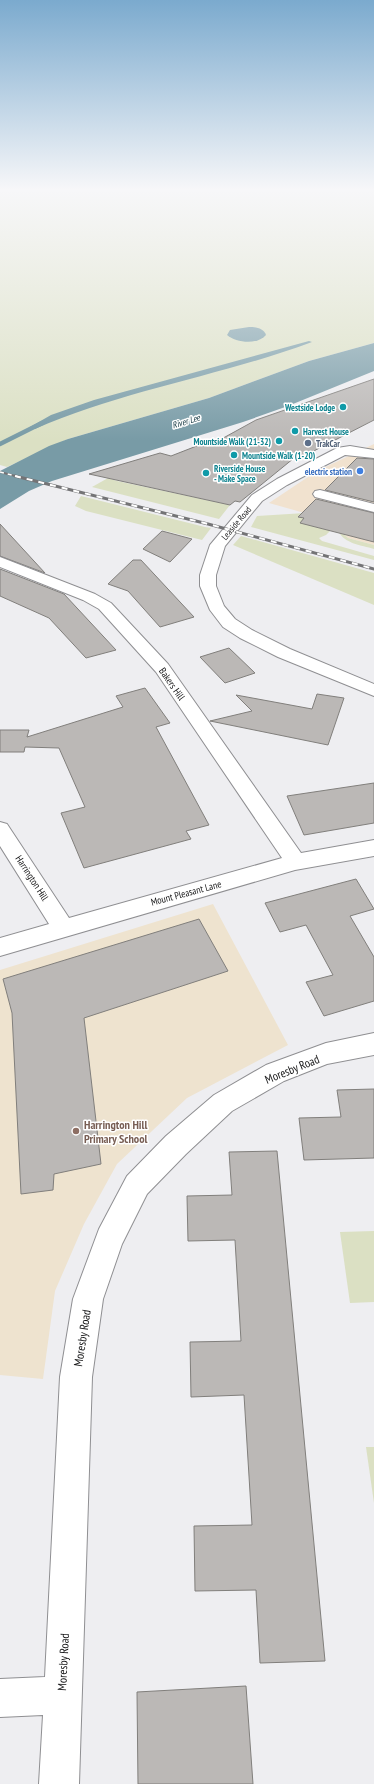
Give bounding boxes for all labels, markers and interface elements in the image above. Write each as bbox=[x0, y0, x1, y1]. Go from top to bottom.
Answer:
place label: Westside Lodge bbox=[284, 402, 335, 413]
marker: Westside Lodge bbox=[338, 402, 348, 412]
water label: River Lee bbox=[171, 411, 202, 430]
marker: Harvest House bbox=[290, 426, 300, 436]
place label: Harvest House bbox=[303, 426, 349, 437]
place label: Mountside Walk (21-32) bbox=[193, 436, 271, 448]
marker: Mountside Walk (21-32) bbox=[274, 436, 284, 446]
marker: TrakCar bbox=[303, 438, 313, 448]
place label: TrakCar bbox=[316, 438, 340, 449]
marker: Mountside Walk (1-20) bbox=[229, 450, 239, 460]
place label: Mountside Walk (1-20) bbox=[242, 450, 316, 462]
place label: Riverside House - Make Space bbox=[214, 463, 265, 484]
place label: electric station bbox=[305, 466, 352, 477]
marker: electric station bbox=[355, 466, 365, 476]
marker: Riverside House - Make Space bbox=[201, 468, 211, 478]
street label: Leaside Road bbox=[219, 504, 253, 542]
street label: Bakers Hill bbox=[156, 665, 188, 703]
street label: Harrington Hill bbox=[13, 853, 52, 904]
street label: Mount Pleasant Lane bbox=[149, 877, 223, 909]
street label: Moresby Road bbox=[263, 1051, 321, 1087]
place label: Harrington Hill Primary School bbox=[84, 1117, 148, 1146]
marker: Harrington Hill Primary School bbox=[71, 1126, 81, 1136]
street label: Moresby Road bbox=[70, 1308, 94, 1368]
street label: Moresby Road bbox=[54, 1633, 72, 1691]

